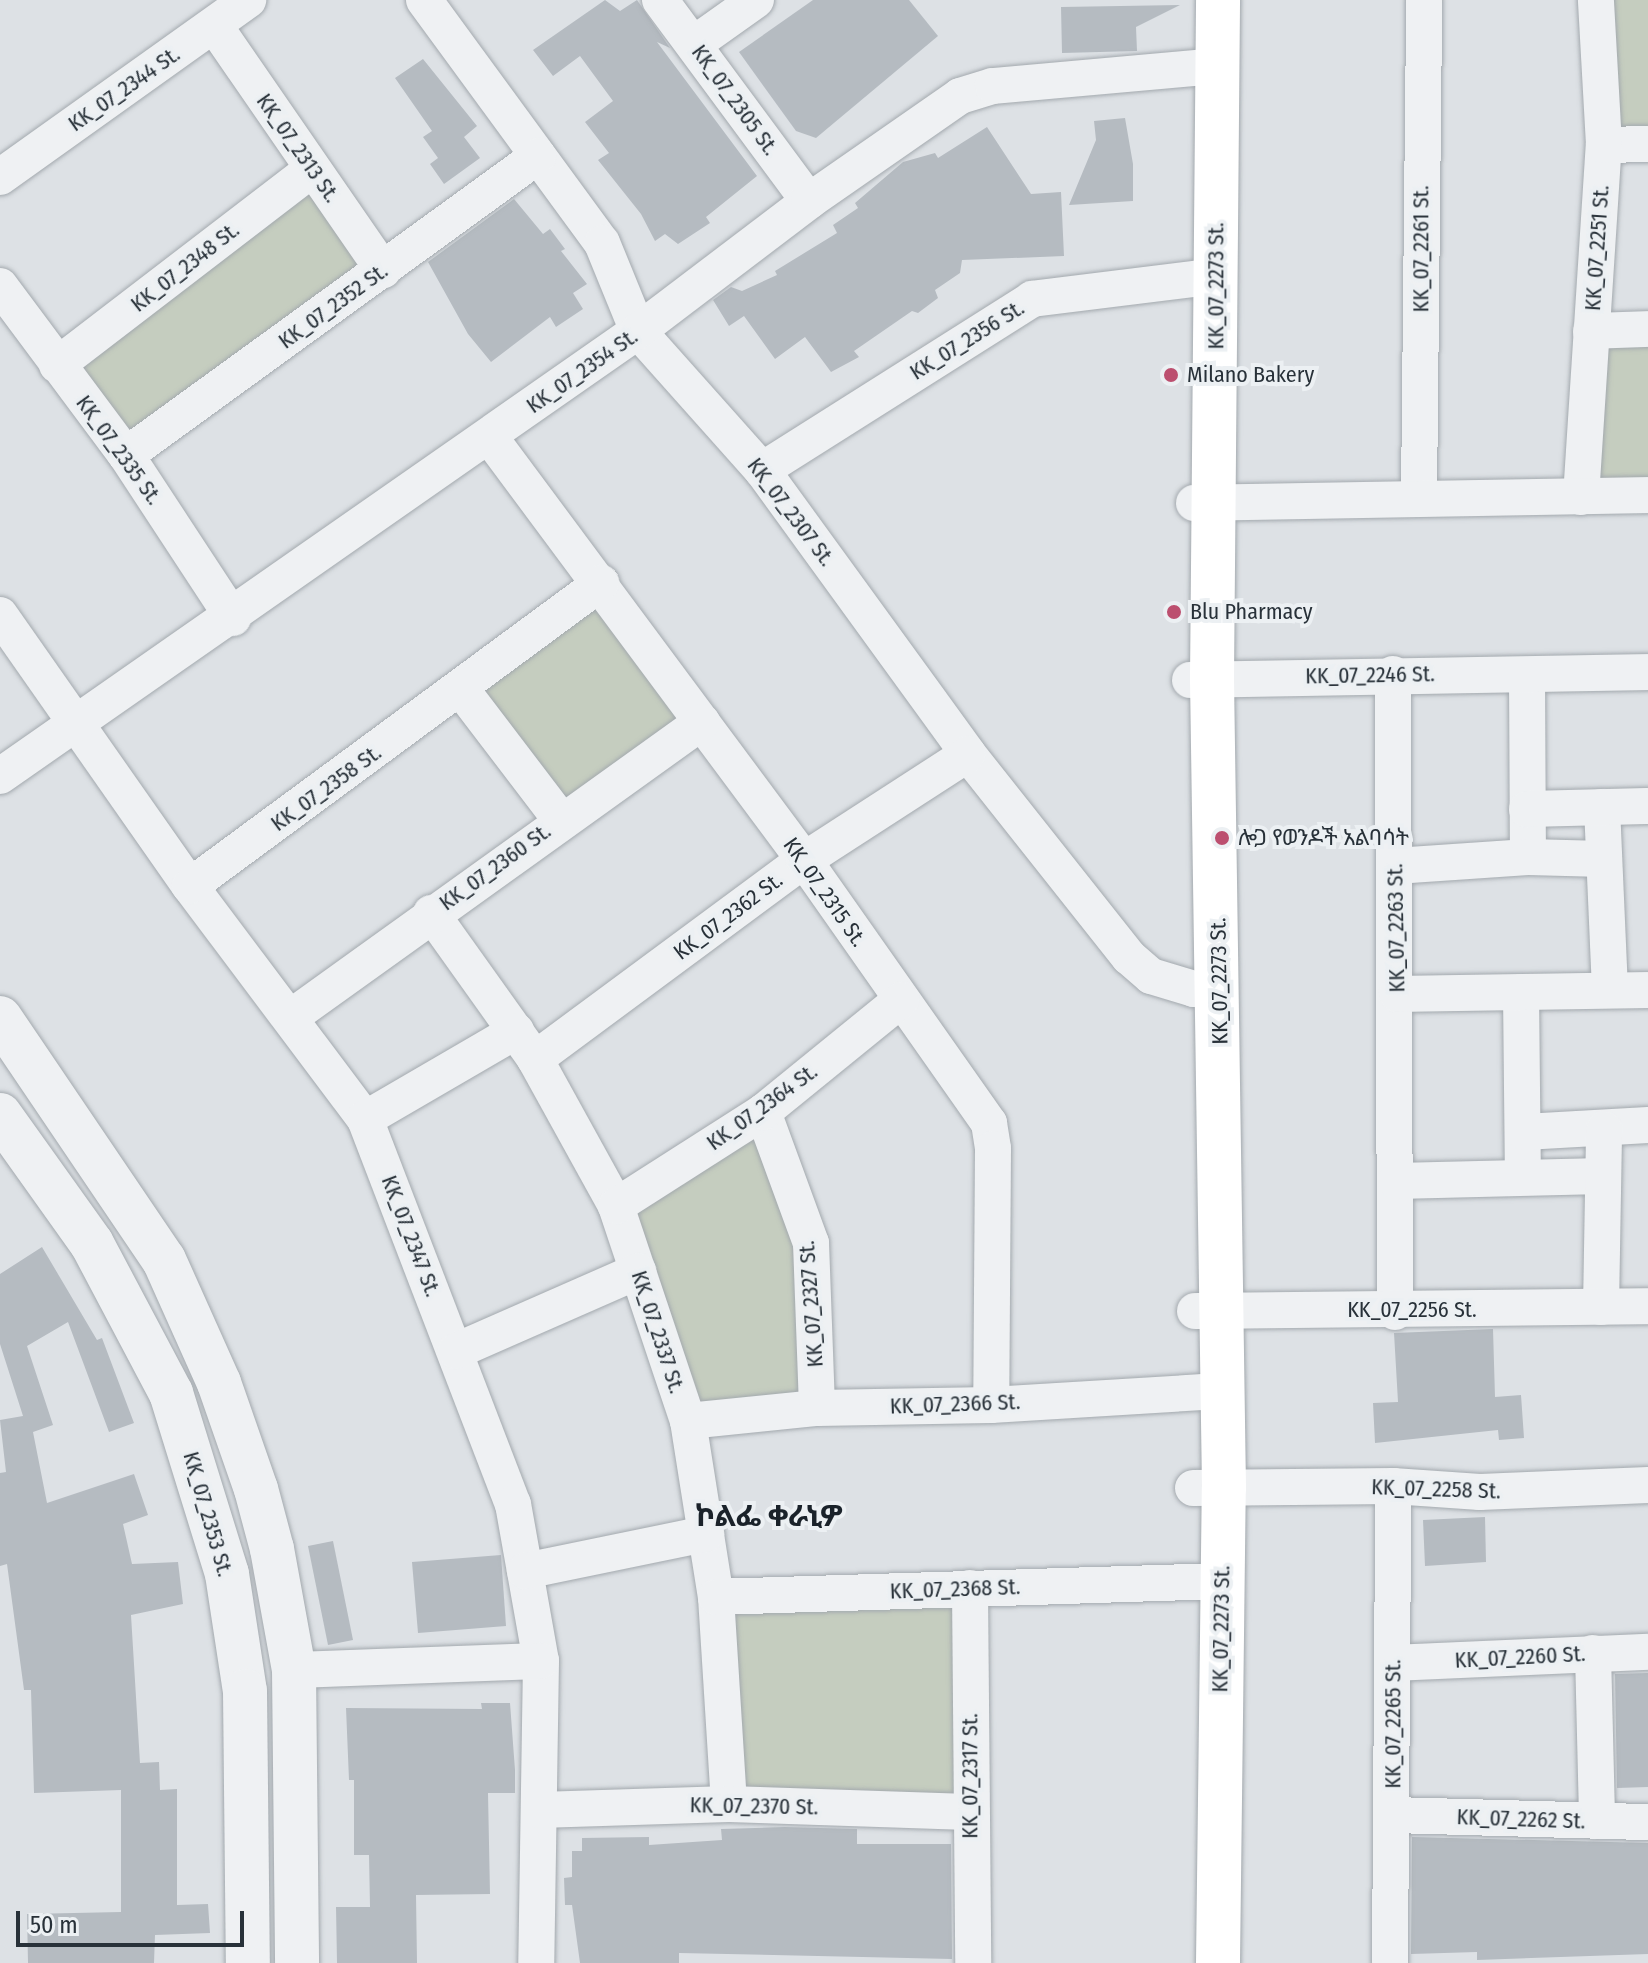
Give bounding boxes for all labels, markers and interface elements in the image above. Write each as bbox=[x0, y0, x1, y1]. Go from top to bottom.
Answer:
street label: KK_07_2305 St. bbox=[686, 40, 784, 160]
street label: KK_07_2344 St. bbox=[63, 41, 185, 137]
street label: KK_07_2313 St. bbox=[251, 89, 345, 207]
street label: KK_07_2251 St. bbox=[1579, 184, 1615, 312]
street label: KK_07_2261 St. bbox=[1408, 185, 1434, 313]
street label: KK_07_2348 St. bbox=[126, 216, 244, 318]
street label: KK_07_2273 St. bbox=[1203, 222, 1229, 350]
street label: KK_07_2352 St. bbox=[273, 258, 393, 354]
street label: KK_07_2356 St. bbox=[905, 294, 1029, 386]
street label: KK_07_2354 St. bbox=[521, 323, 643, 419]
place label: Milano Bakery bbox=[1187, 362, 1314, 388]
marker: Milano Bakery bbox=[1162, 366, 1180, 384]
street label: KK_07_2335 St. bbox=[70, 390, 168, 510]
street label: KK_07_2307 St. bbox=[742, 453, 840, 571]
place label: Blu Pharmacy bbox=[1190, 599, 1313, 625]
marker: Blu Pharmacy bbox=[1165, 603, 1183, 621]
street label: KK_07_2246 St. bbox=[1305, 661, 1435, 689]
street label: KK_07_2358 St. bbox=[266, 739, 386, 837]
street label: KK_07_2360 St. bbox=[434, 818, 556, 916]
place label: ሎጋ የወንዶች አልባሳት bbox=[1238, 825, 1409, 851]
marker: ሎጋ የወንዶች አልባሳት bbox=[1213, 829, 1231, 847]
street label: KK_07_2315 St. bbox=[778, 832, 872, 952]
street label: KK_07_2263 St. bbox=[1382, 863, 1410, 993]
street label: KK_07_2362 St. bbox=[668, 867, 788, 965]
street label: KK_07_2273 St. bbox=[1205, 917, 1233, 1045]
street label: KK_07_2364 St. bbox=[702, 1058, 822, 1156]
street label: KK_07_2347 St. bbox=[376, 1172, 446, 1300]
street label: KK_07_2327 St. bbox=[793, 1240, 829, 1368]
street label: KK_07_2337 St. bbox=[626, 1267, 690, 1397]
street label: KK_07_2256 St. bbox=[1347, 1297, 1477, 1323]
street label: KK_07_2366 St. bbox=[889, 1389, 1021, 1419]
street label: KK_07_2353 St. bbox=[178, 1449, 238, 1579]
street label: KK_07_2258 St. bbox=[1371, 1474, 1501, 1504]
district label: ኮልፌ ቀራኒዎ bbox=[695, 1498, 843, 1534]
street label: KK_07_2273 St. bbox=[1207, 1565, 1235, 1693]
street label: KK_07_2368 St. bbox=[889, 1574, 1021, 1604]
street label: KK_07_2260 St. bbox=[1454, 1640, 1586, 1674]
street label: KK_07_2265 St. bbox=[1380, 1659, 1406, 1789]
street label: KK_07_2317 St. bbox=[957, 1713, 983, 1839]
street label: KK_07_2370 St. bbox=[689, 1792, 819, 1820]
street label: KK_07_2262 St. bbox=[1456, 1804, 1586, 1834]
scale bar bbox=[20, 1895, 248, 1945]
text: 50 m bbox=[30, 1911, 78, 1939]

